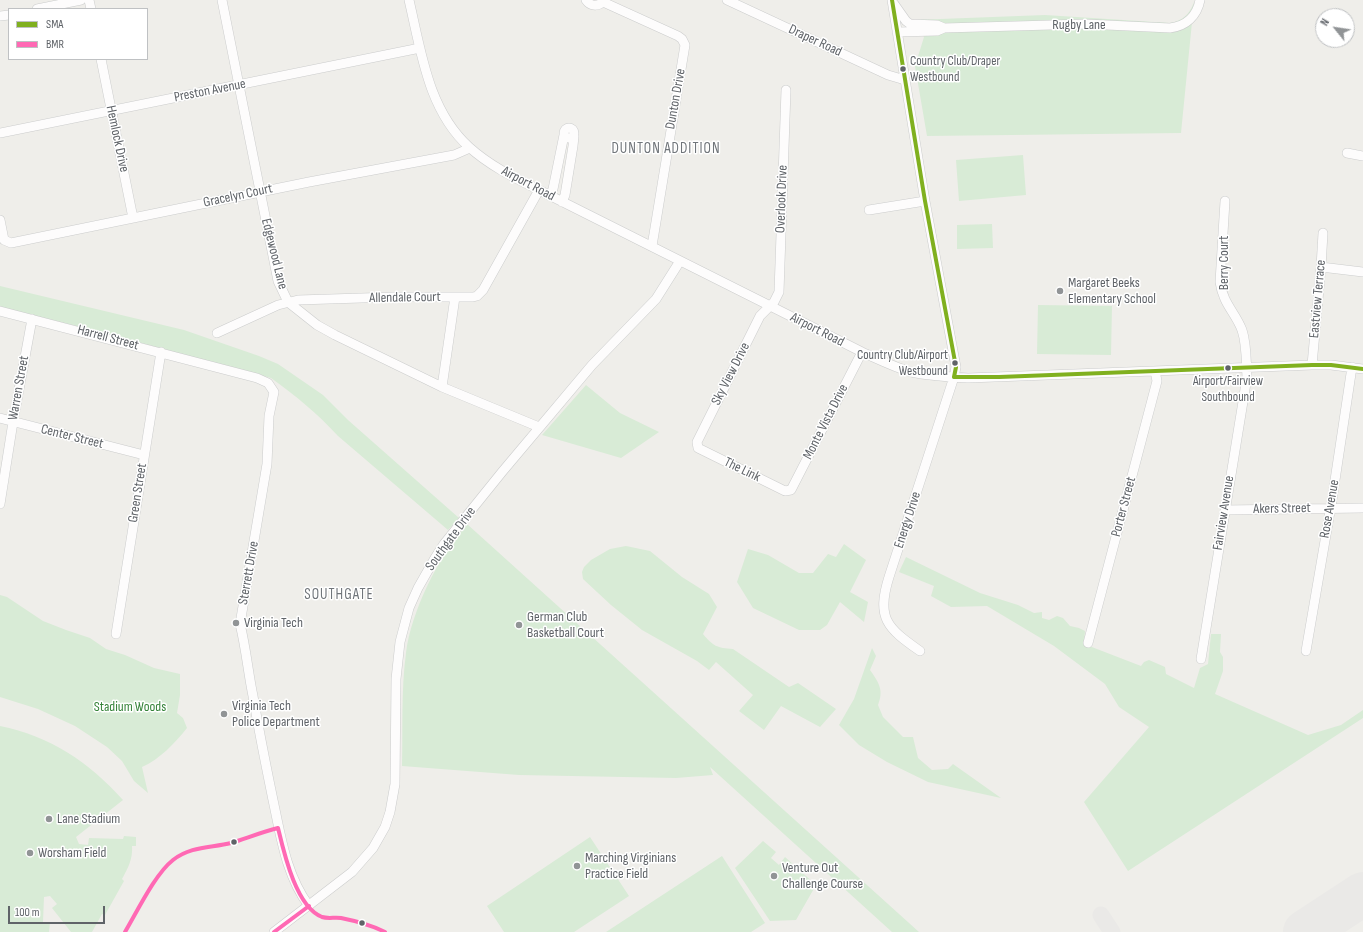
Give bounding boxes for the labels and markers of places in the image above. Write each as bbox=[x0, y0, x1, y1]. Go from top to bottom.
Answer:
place label: Country Club/Draper Westbound bbox=[910, 54, 1000, 85]
marker: Country Club/Draper Westbound bbox=[898, 64, 908, 74]
place label: Margaret Beeks Elementary School bbox=[1068, 275, 1156, 308]
marker: Margaret Beeks Elementary School bbox=[1055, 286, 1065, 296]
place label: Country Club/Airport Westbound bbox=[857, 348, 948, 379]
marker: Country Club/Airport Westbound bbox=[950, 358, 960, 368]
marker: Airport/Fairview Southbound bbox=[1223, 363, 1233, 373]
place label: Airport/Fairview Southbound bbox=[1193, 374, 1263, 405]
place label: German Club Basketball Court bbox=[527, 609, 604, 642]
place label: Virginia Tech bbox=[244, 615, 303, 631]
marker: Virginia Tech bbox=[231, 618, 241, 628]
marker: German Club Basketball Court bbox=[514, 620, 524, 630]
place label: Virginia Tech Police Department bbox=[232, 698, 320, 730]
marker: Virginia Tech Police Department bbox=[219, 709, 229, 719]
place label: Lane Stadium bbox=[57, 811, 120, 827]
marker: Lane Stadium bbox=[44, 814, 54, 824]
unlabelled marker bbox=[229, 837, 239, 847]
place label: Worsham Field bbox=[38, 845, 106, 861]
marker: Worsham Field bbox=[25, 848, 35, 858]
place label: Marching Virginians Practice Field bbox=[585, 850, 676, 882]
place label: Venture Out Challenge Course bbox=[782, 860, 863, 892]
marker: Marching Virginians Practice Field bbox=[572, 861, 582, 871]
marker: Venture Out Challenge Course bbox=[769, 871, 779, 881]
unlabelled marker bbox=[357, 918, 367, 928]

